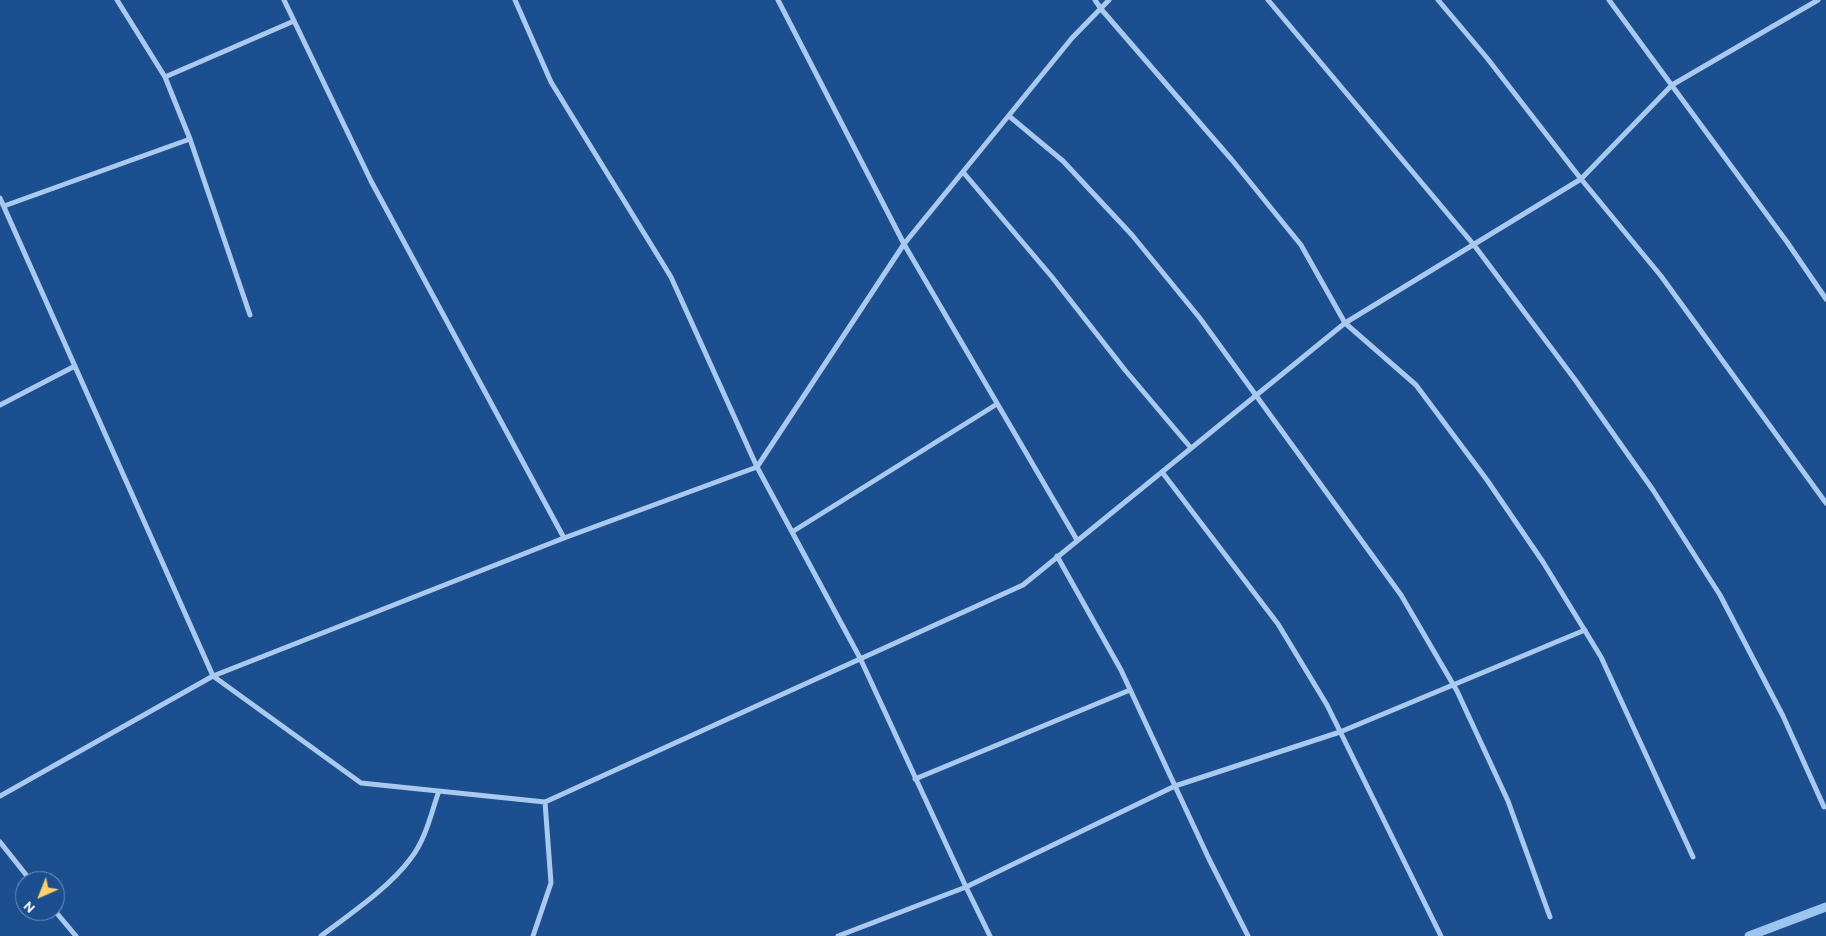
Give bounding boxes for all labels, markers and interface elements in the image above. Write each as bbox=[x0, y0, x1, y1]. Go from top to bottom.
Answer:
north arrow bbox=[15, 871, 65, 921]
text: N bbox=[20, 897, 39, 916]

